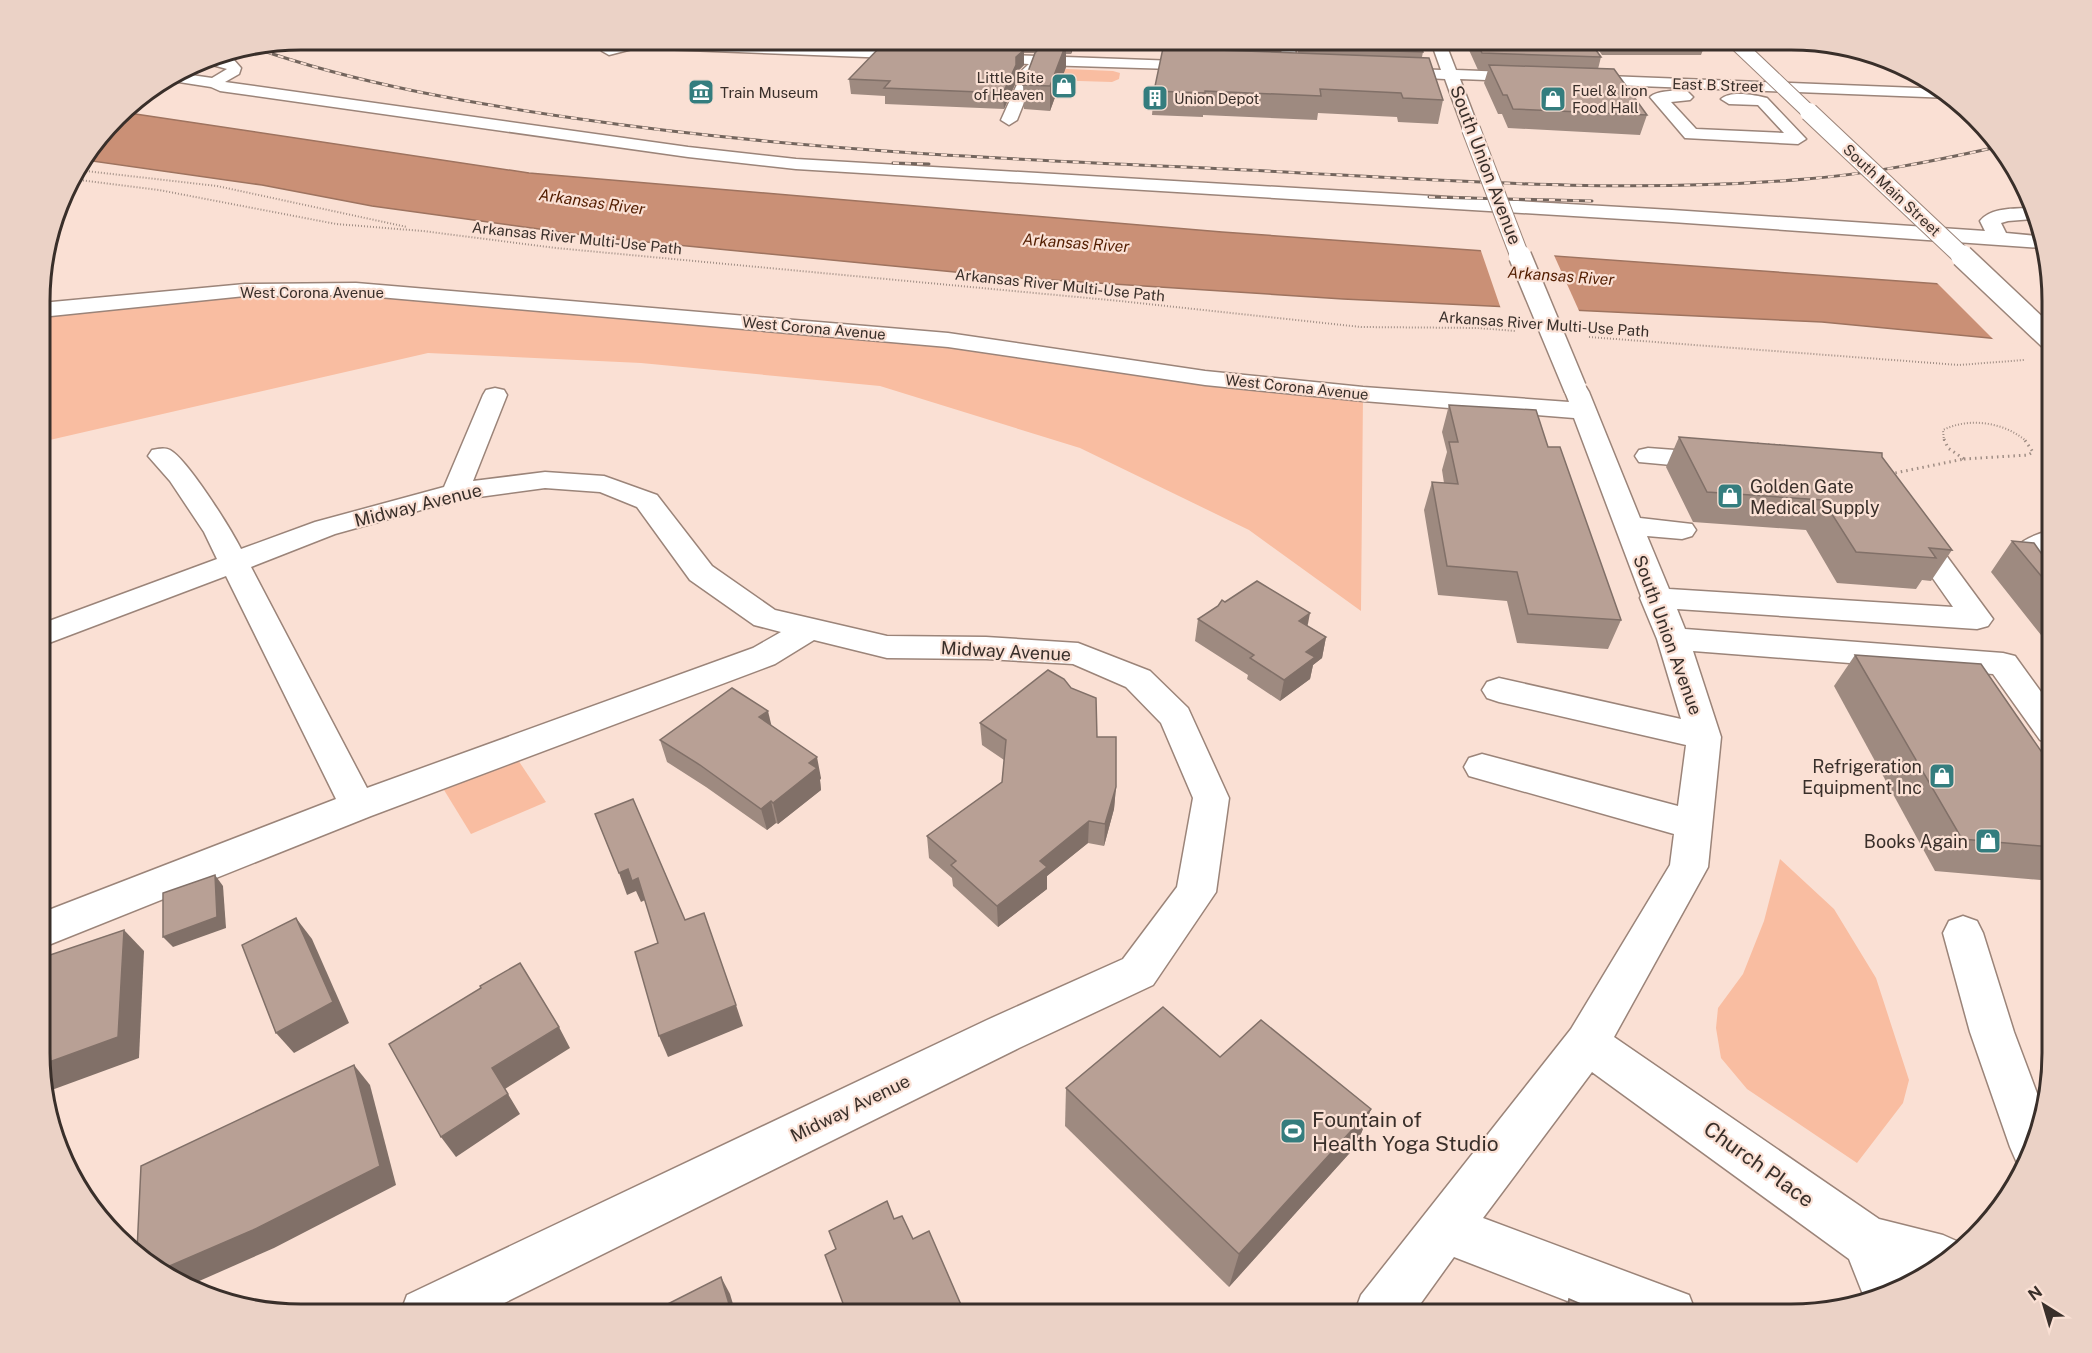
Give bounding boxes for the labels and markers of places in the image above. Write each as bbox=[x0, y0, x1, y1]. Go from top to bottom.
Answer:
place label: Little Bite of Heaven bbox=[974, 69, 1044, 103]
shop icon: Little Bite of Heaven bbox=[1049, 71, 1079, 101]
museum icon: Train Museum bbox=[686, 77, 716, 107]
place label: Fuel & Iron Food Hall bbox=[1572, 82, 1648, 116]
building icon: Union Depot bbox=[1140, 83, 1170, 113]
place label: Train Museum bbox=[720, 84, 818, 101]
shop icon: Fuel & Iron Food Hall bbox=[1538, 84, 1568, 114]
place label: Union Depot bbox=[1174, 90, 1260, 107]
place label: Golden Gate Medical Supply bbox=[1750, 476, 1880, 518]
shop icon: Golden Gate Medical Supply bbox=[1715, 481, 1745, 511]
place label: Refrigeration Equipment Inc bbox=[1802, 756, 1922, 798]
shop icon: Refrigeration Equipment Inc bbox=[1927, 761, 1957, 791]
shop icon: Books Again bbox=[1973, 826, 2003, 856]
place label: Books Again bbox=[1864, 831, 1968, 852]
place label: Fountain of Health Yoga Studio bbox=[1312, 1107, 1499, 1156]
sports icon: Fountain of Health Yoga Studio bbox=[1278, 1116, 1308, 1146]

